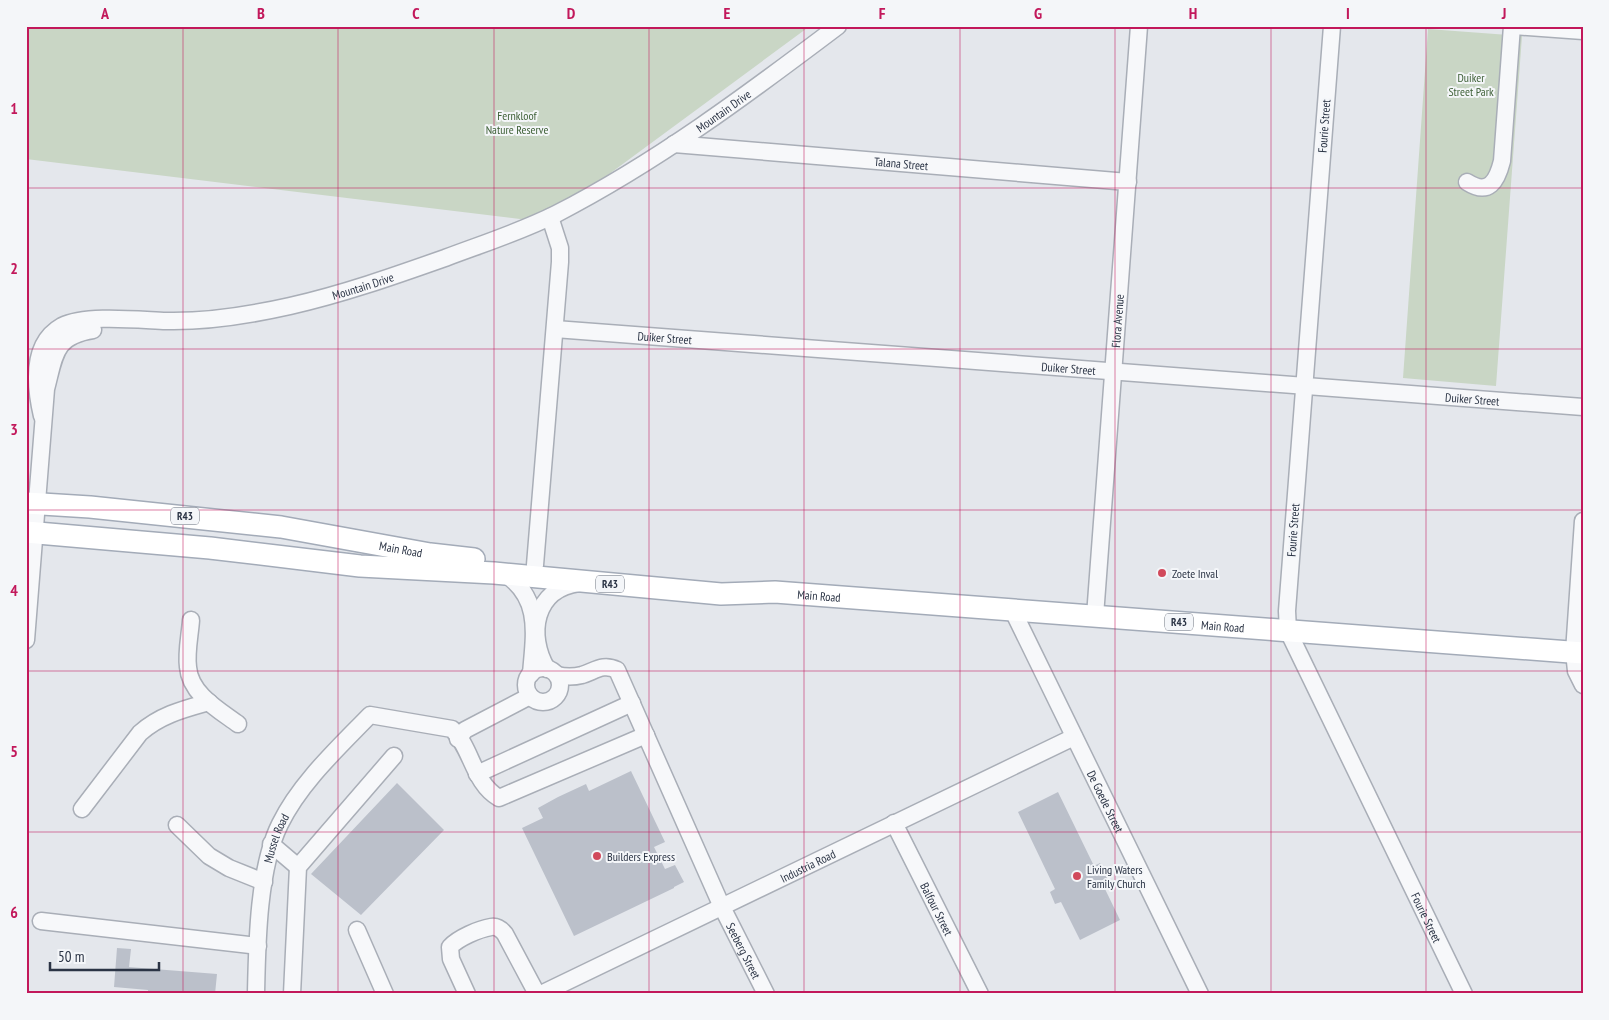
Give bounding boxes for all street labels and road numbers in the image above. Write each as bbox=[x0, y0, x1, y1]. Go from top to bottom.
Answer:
street label: Mountain Drive bbox=[693, 86, 754, 135]
street label: Fourie Street bbox=[1315, 98, 1333, 153]
street label: Talana Street bbox=[874, 153, 930, 173]
street label: Mountain Drive bbox=[330, 269, 396, 302]
street label: Flora Avenue bbox=[1108, 293, 1126, 348]
street label: Duiker Street bbox=[637, 328, 693, 347]
street label: Duiker Street bbox=[1041, 358, 1097, 378]
street label: Duiker Street bbox=[1445, 389, 1501, 408]
street label: Fourie Street bbox=[1284, 502, 1302, 557]
road number: R43 bbox=[171, 508, 199, 524]
street label: Main Road bbox=[378, 537, 424, 560]
road number: R43 bbox=[596, 576, 624, 592]
street label: Main Road bbox=[797, 586, 841, 604]
road number: R43 bbox=[1165, 614, 1193, 630]
street label: Main Road bbox=[1201, 617, 1245, 635]
street label: De Goede Street bbox=[1084, 768, 1128, 836]
street label: Mussel Road bbox=[260, 811, 292, 864]
street label: Industria Road bbox=[778, 846, 838, 885]
street label: Balfour Street bbox=[918, 880, 957, 938]
street label: Fourie Street bbox=[1408, 890, 1446, 945]
street label: Seeberg Street bbox=[724, 920, 765, 982]

